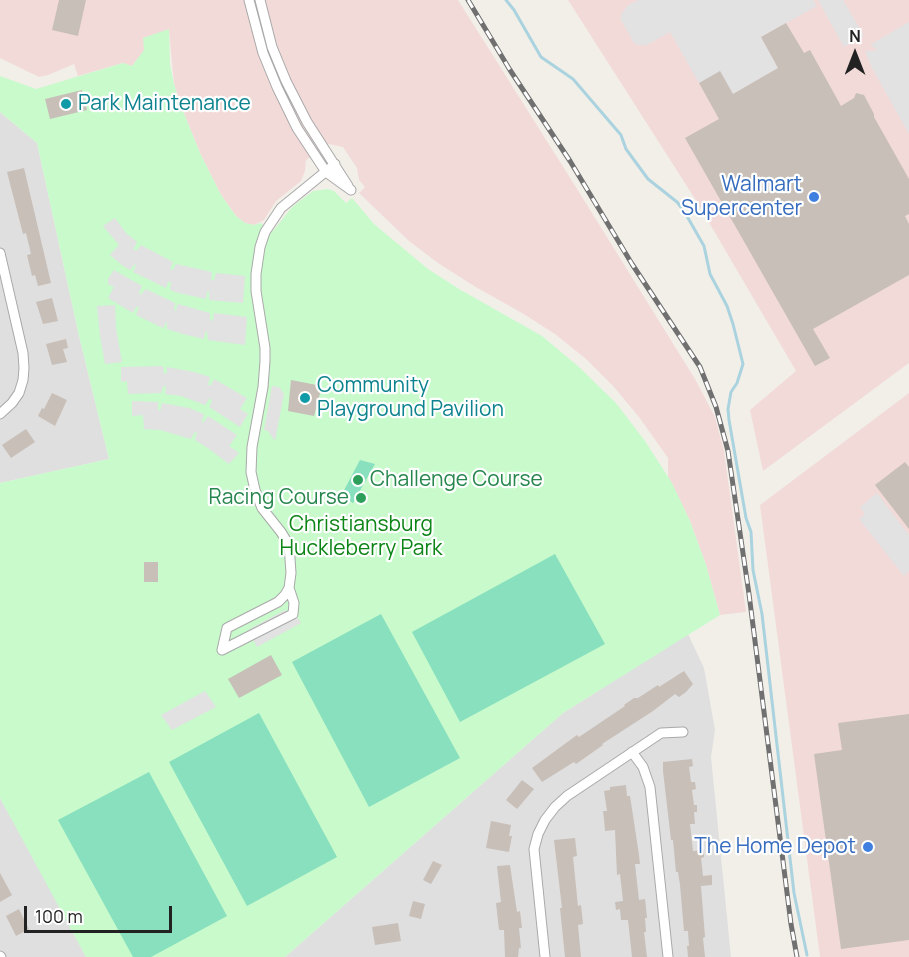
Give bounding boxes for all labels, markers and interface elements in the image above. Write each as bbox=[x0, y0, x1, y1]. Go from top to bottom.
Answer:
north arrow bbox=[825, 24, 885, 84]
text: N bbox=[849, 25, 861, 47]
place label: Park Maintenance bbox=[78, 91, 251, 117]
marker: Park Maintenance bbox=[59, 97, 73, 111]
place label: Walmart Supercenter bbox=[681, 172, 802, 222]
marker: Walmart Supercenter bbox=[807, 190, 821, 204]
place label: Community Playground Pavilion bbox=[317, 373, 504, 423]
marker: Community Playground Pavilion bbox=[298, 391, 312, 405]
place label: Challenge Course bbox=[370, 467, 543, 493]
marker: Challenge Course bbox=[351, 473, 365, 487]
place label: Racing Course bbox=[208, 485, 349, 511]
marker: Racing Course bbox=[354, 491, 368, 505]
park label: Christiansburg Huckleberry Park bbox=[280, 512, 442, 562]
place label: The Home Depot bbox=[694, 834, 856, 860]
marker: The Home Depot bbox=[861, 840, 875, 854]
scale bar bbox=[27, 894, 176, 932]
text: 100 m bbox=[35, 904, 83, 928]

